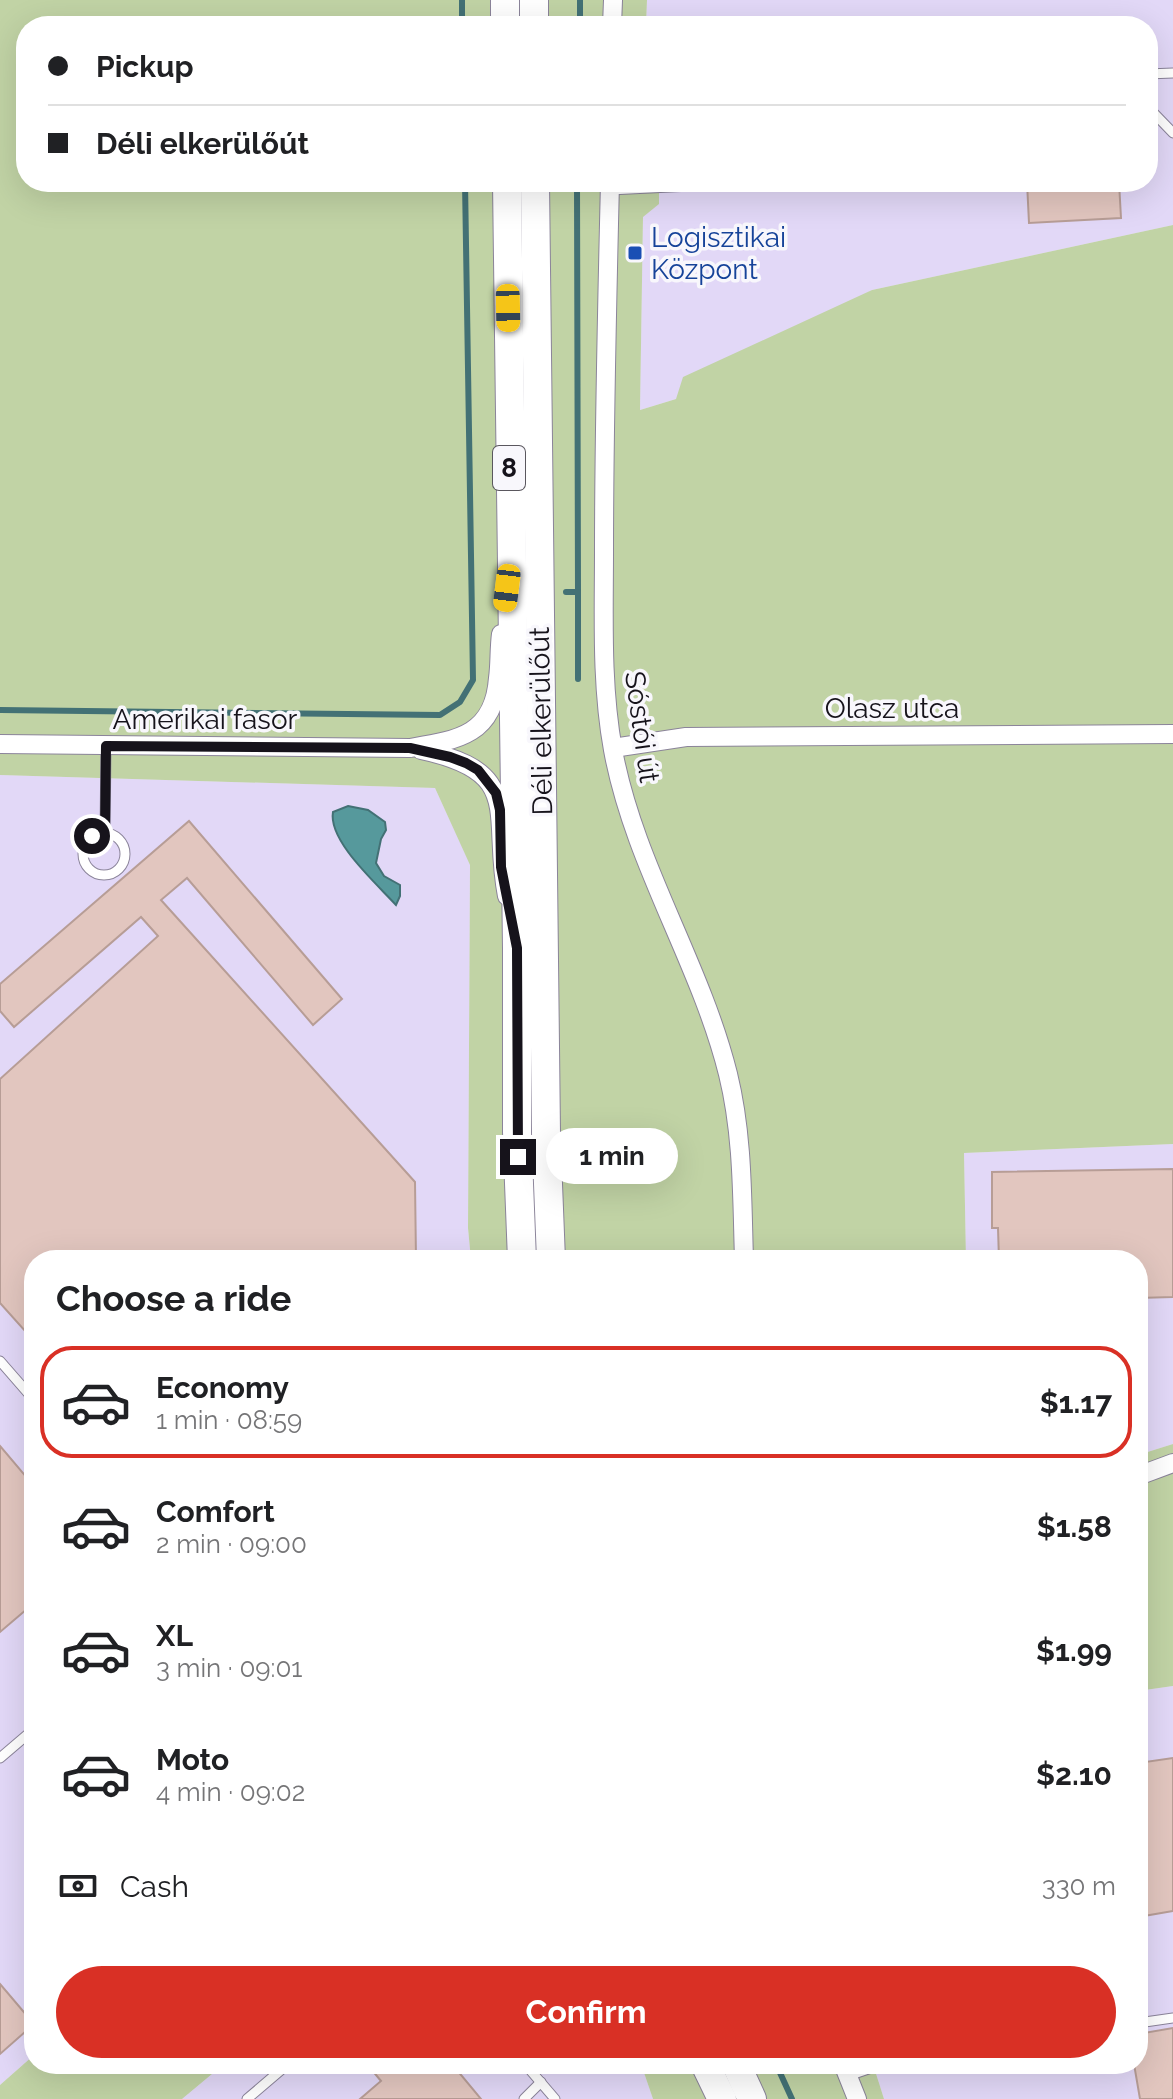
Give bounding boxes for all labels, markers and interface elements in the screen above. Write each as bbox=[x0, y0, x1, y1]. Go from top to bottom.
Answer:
text: Pickup bbox=[96, 49, 194, 84]
text: Déli elkerülőút bbox=[96, 126, 309, 161]
place label: Logisztikai Központ bbox=[651, 221, 786, 286]
marker: Logisztikai Központ bbox=[626, 244, 644, 262]
car bbox=[496, 284, 520, 332]
road number: 8 bbox=[493, 446, 525, 490]
car bbox=[492, 563, 522, 613]
street label: Déli elkerülőút bbox=[523, 626, 559, 816]
street label: Sóstói út bbox=[618, 669, 666, 785]
street label: Olasz utca bbox=[825, 692, 959, 725]
street label: Amerikai fasor bbox=[113, 703, 298, 736]
route start bbox=[74, 818, 110, 854]
callout: 1 min bbox=[546, 1129, 678, 1185]
route end bbox=[500, 1139, 536, 1175]
text: 1 min bbox=[579, 1141, 645, 1171]
text: Choose a ride bbox=[56, 1277, 291, 1319]
icon: car bbox=[60, 1366, 132, 1438]
text: Economy bbox=[156, 1370, 289, 1405]
text: $1.17 bbox=[1040, 1385, 1112, 1420]
text: 1 min · 08:59 bbox=[156, 1405, 302, 1435]
icon: car bbox=[60, 1490, 132, 1562]
text: Comfort bbox=[156, 1494, 275, 1529]
text: $1.58 bbox=[1037, 1509, 1112, 1544]
text: 2 min · 09:00 bbox=[156, 1529, 307, 1559]
icon: car bbox=[60, 1614, 132, 1686]
text: XL bbox=[156, 1618, 193, 1653]
text: $1.99 bbox=[1036, 1633, 1112, 1668]
text: 3 min · 09:01 bbox=[156, 1653, 302, 1683]
icon: car bbox=[60, 1738, 132, 1810]
text: Moto bbox=[156, 1742, 229, 1777]
text: $2.10 bbox=[1036, 1757, 1112, 1792]
text: 4 min · 09:02 bbox=[156, 1777, 305, 1807]
icon: cash bbox=[56, 1864, 100, 1908]
text: Cash bbox=[120, 1869, 189, 1904]
text: 330 m bbox=[1042, 1871, 1116, 1901]
button: Confirm bbox=[56, 1966, 1116, 2058]

